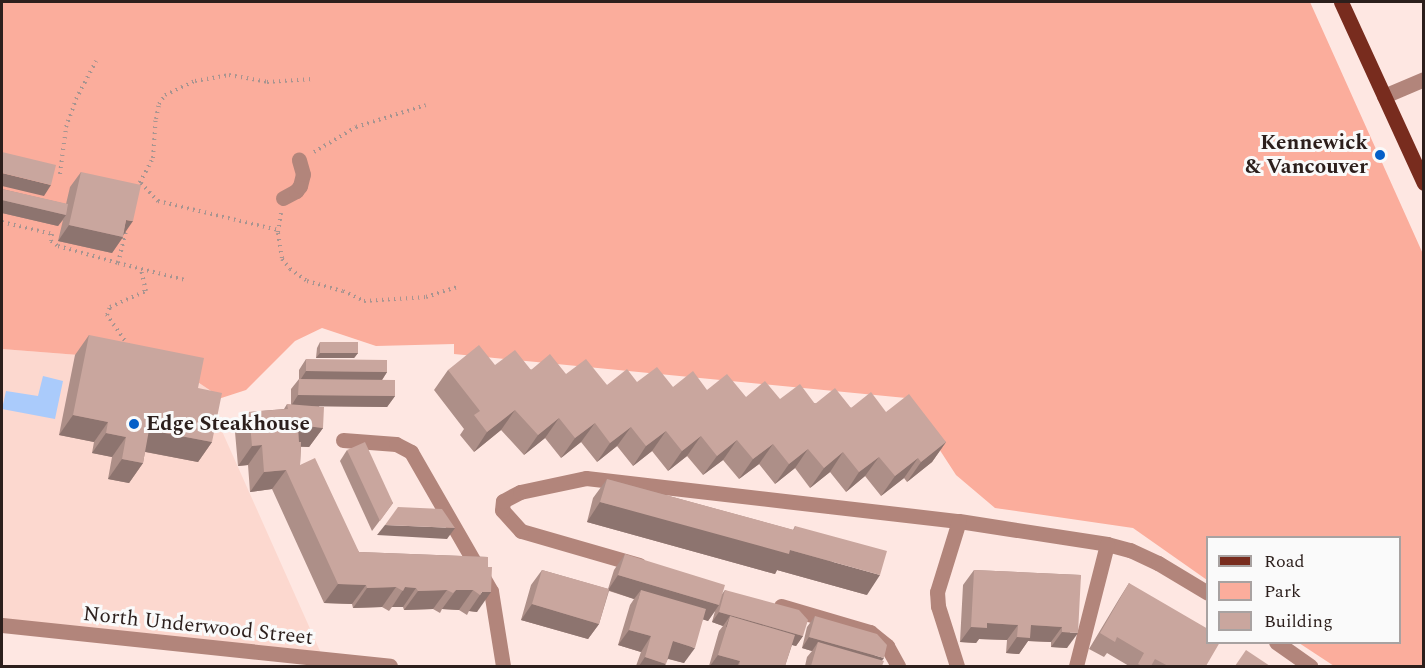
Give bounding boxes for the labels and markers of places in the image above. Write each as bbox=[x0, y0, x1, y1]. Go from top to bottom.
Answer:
place label: Kennewick & Vancouver bbox=[1245, 130, 1368, 180]
marker: Kennewick & Vancouver bbox=[1373, 148, 1387, 162]
place label: Edge Steakhouse bbox=[146, 411, 310, 437]
marker: Edge Steakhouse bbox=[127, 417, 141, 431]

